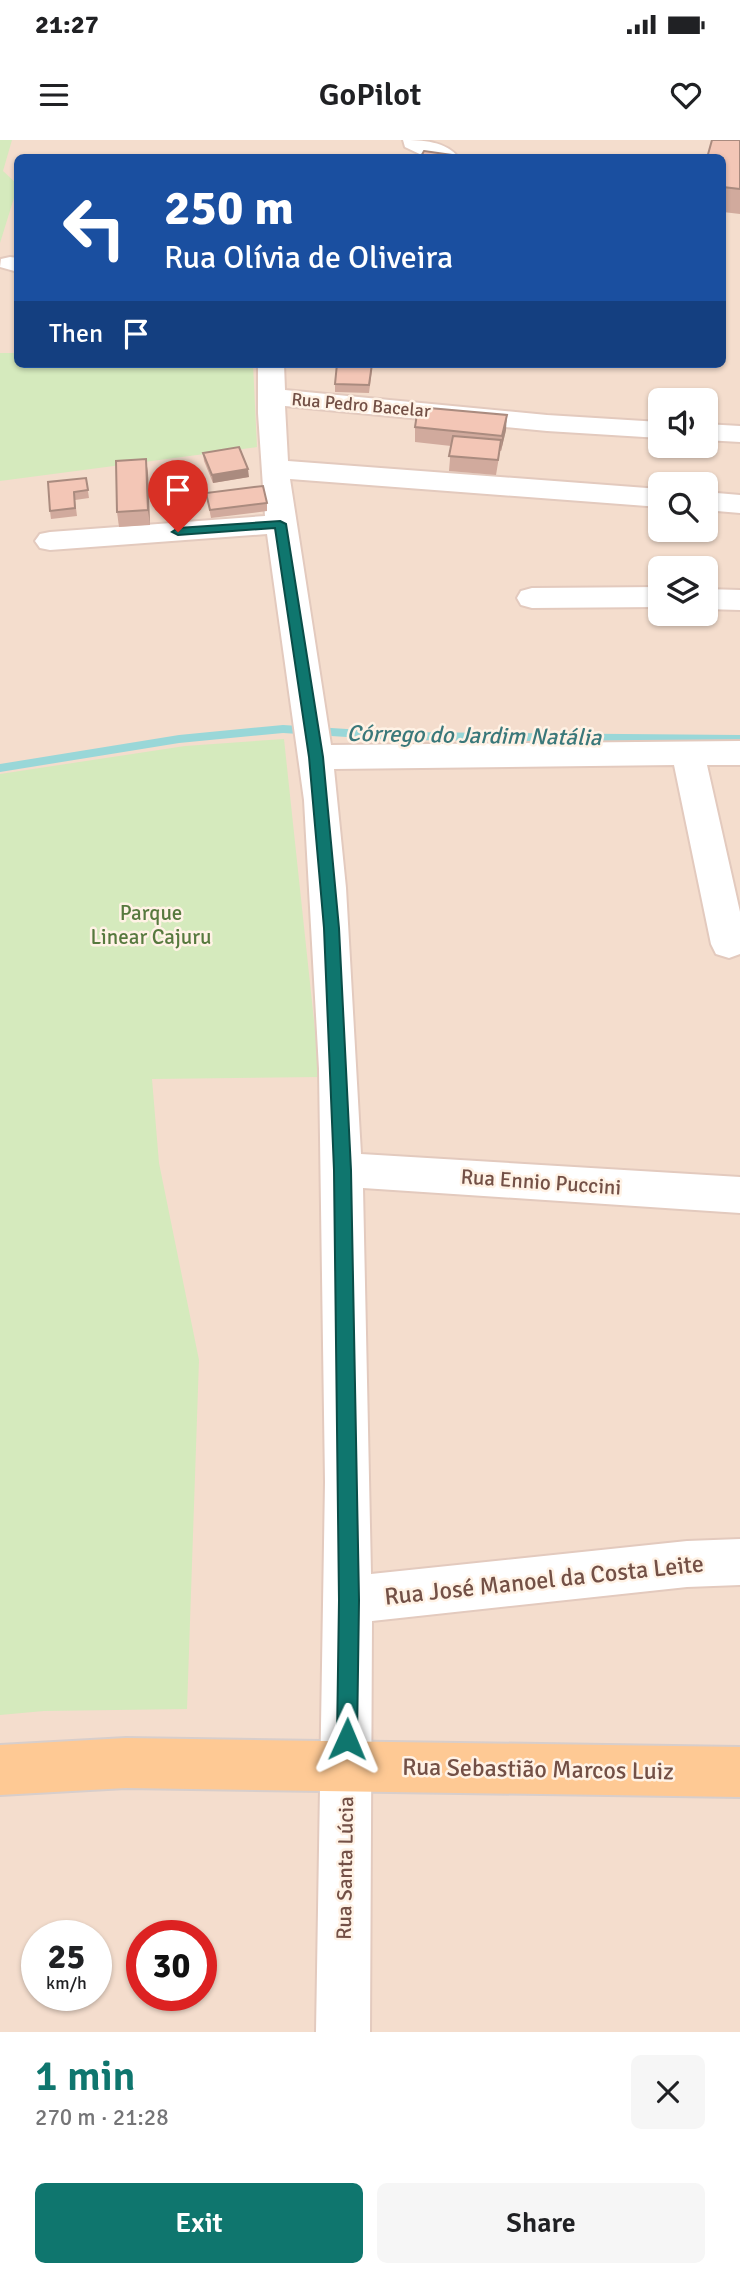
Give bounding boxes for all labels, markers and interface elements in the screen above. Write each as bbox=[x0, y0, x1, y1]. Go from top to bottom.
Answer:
text: 21:27 bbox=[35, 9, 99, 41]
text: GoPilot bbox=[319, 75, 421, 114]
icon: menu bbox=[35, 76, 73, 114]
icon: heart bbox=[667, 76, 705, 114]
text: 250 m bbox=[164, 178, 294, 238]
icon: left bbox=[49, 182, 140, 273]
text: Rua Olívia de Oliveira bbox=[164, 238, 453, 277]
icon: arrive bbox=[117, 315, 155, 353]
text: Then bbox=[49, 318, 103, 350]
street label: Rua Pedro Bacelar bbox=[290, 388, 432, 422]
map controls bbox=[648, 388, 718, 626]
button: sound bbox=[648, 388, 718, 458]
pin bbox=[148, 460, 208, 532]
icon: arrive bbox=[159, 471, 197, 509]
button: search bbox=[648, 472, 718, 542]
button: layers bbox=[648, 556, 718, 626]
water label: Córrego do Jardim Natália bbox=[346, 719, 603, 752]
park label: Parque Linear Cajuru bbox=[91, 900, 212, 950]
street label: Rua Ennio Puccini bbox=[460, 1163, 622, 1201]
street label: Rua José Manoel da Costa Leite bbox=[383, 1548, 705, 1612]
position arrow bbox=[310, 1702, 384, 1776]
street label: Rua Sebastião Marcos Luiz bbox=[402, 1752, 674, 1786]
street label: Rua Santa Lúcia bbox=[331, 1796, 359, 1940]
speed limit sign: 30 bbox=[126, 1920, 217, 2011]
text: 25 bbox=[48, 1935, 85, 1978]
text: km/h bbox=[46, 1972, 87, 1994]
text: 1 min bbox=[35, 2051, 136, 2102]
button: close bbox=[631, 2055, 705, 2129]
text: 270 m · 21:28 bbox=[35, 2103, 169, 2132]
button: Exit bbox=[35, 2183, 363, 2263]
button: Share bbox=[377, 2183, 705, 2263]

